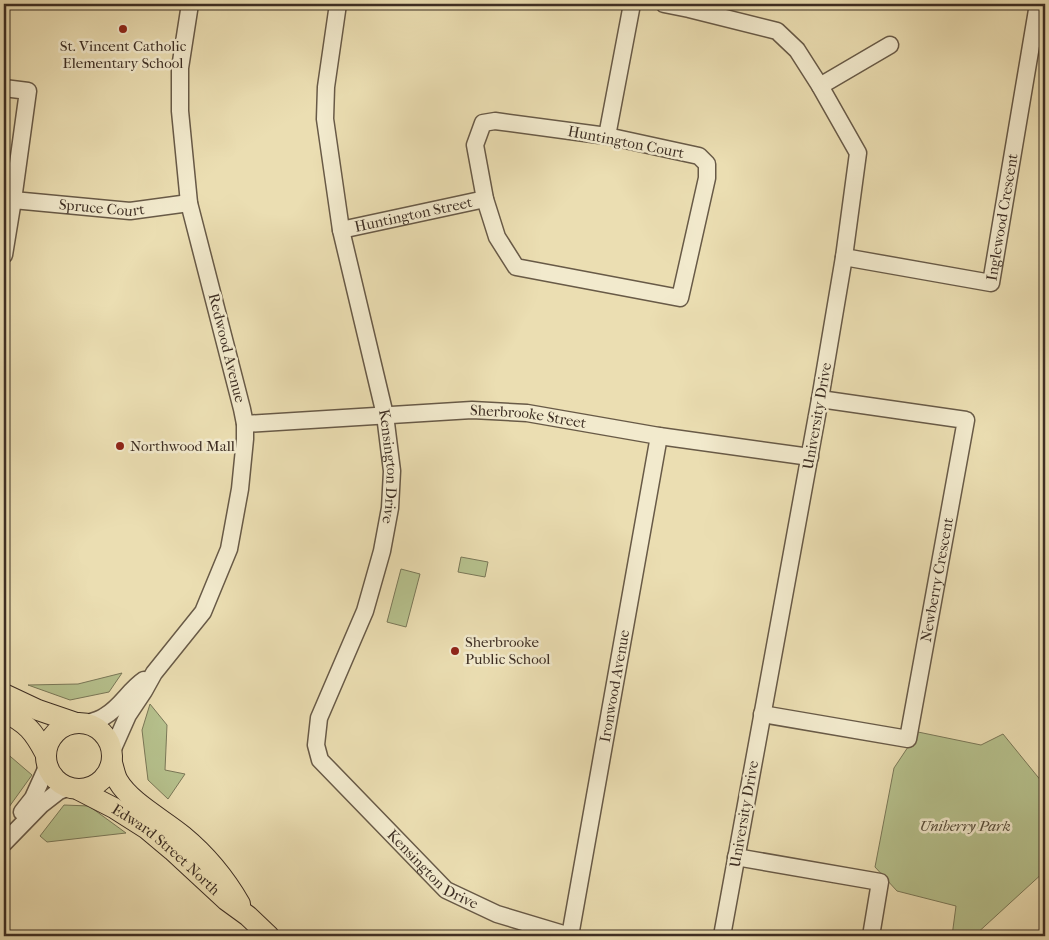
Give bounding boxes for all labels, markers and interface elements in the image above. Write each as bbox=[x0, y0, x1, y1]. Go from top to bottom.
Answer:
marker: St. Vincent Catholic Elementary School bbox=[117, 23, 129, 35]
place label: St. Vincent Catholic Elementary School bbox=[60, 37, 187, 72]
street label: Huntington Court bbox=[566, 122, 686, 162]
street label: Inglewood Crescent bbox=[983, 152, 1022, 282]
street label: Huntington Street bbox=[353, 193, 475, 236]
street label: Spruce Court bbox=[58, 195, 146, 220]
street label: Redwood Avenue bbox=[205, 291, 249, 405]
street label: University Drive bbox=[799, 360, 835, 471]
street label: Sherbrooke Street bbox=[470, 401, 588, 432]
street label: Kensington Drive bbox=[375, 407, 401, 526]
place label: Northwood Mall bbox=[130, 437, 235, 455]
marker: Northwood Mall bbox=[114, 440, 126, 452]
street label: Newberry Crescent bbox=[917, 515, 957, 643]
street label: Ironwood Avenue bbox=[596, 628, 633, 744]
place label: Sherbrooke Public School bbox=[465, 633, 550, 668]
marker: Sherbrooke Public School bbox=[449, 645, 461, 657]
street label: University Drive bbox=[726, 758, 762, 869]
street label: Edward Street North bbox=[109, 800, 224, 899]
park label: Uniberry Park bbox=[919, 817, 1011, 835]
street label: Kensington Drive bbox=[383, 826, 482, 913]

